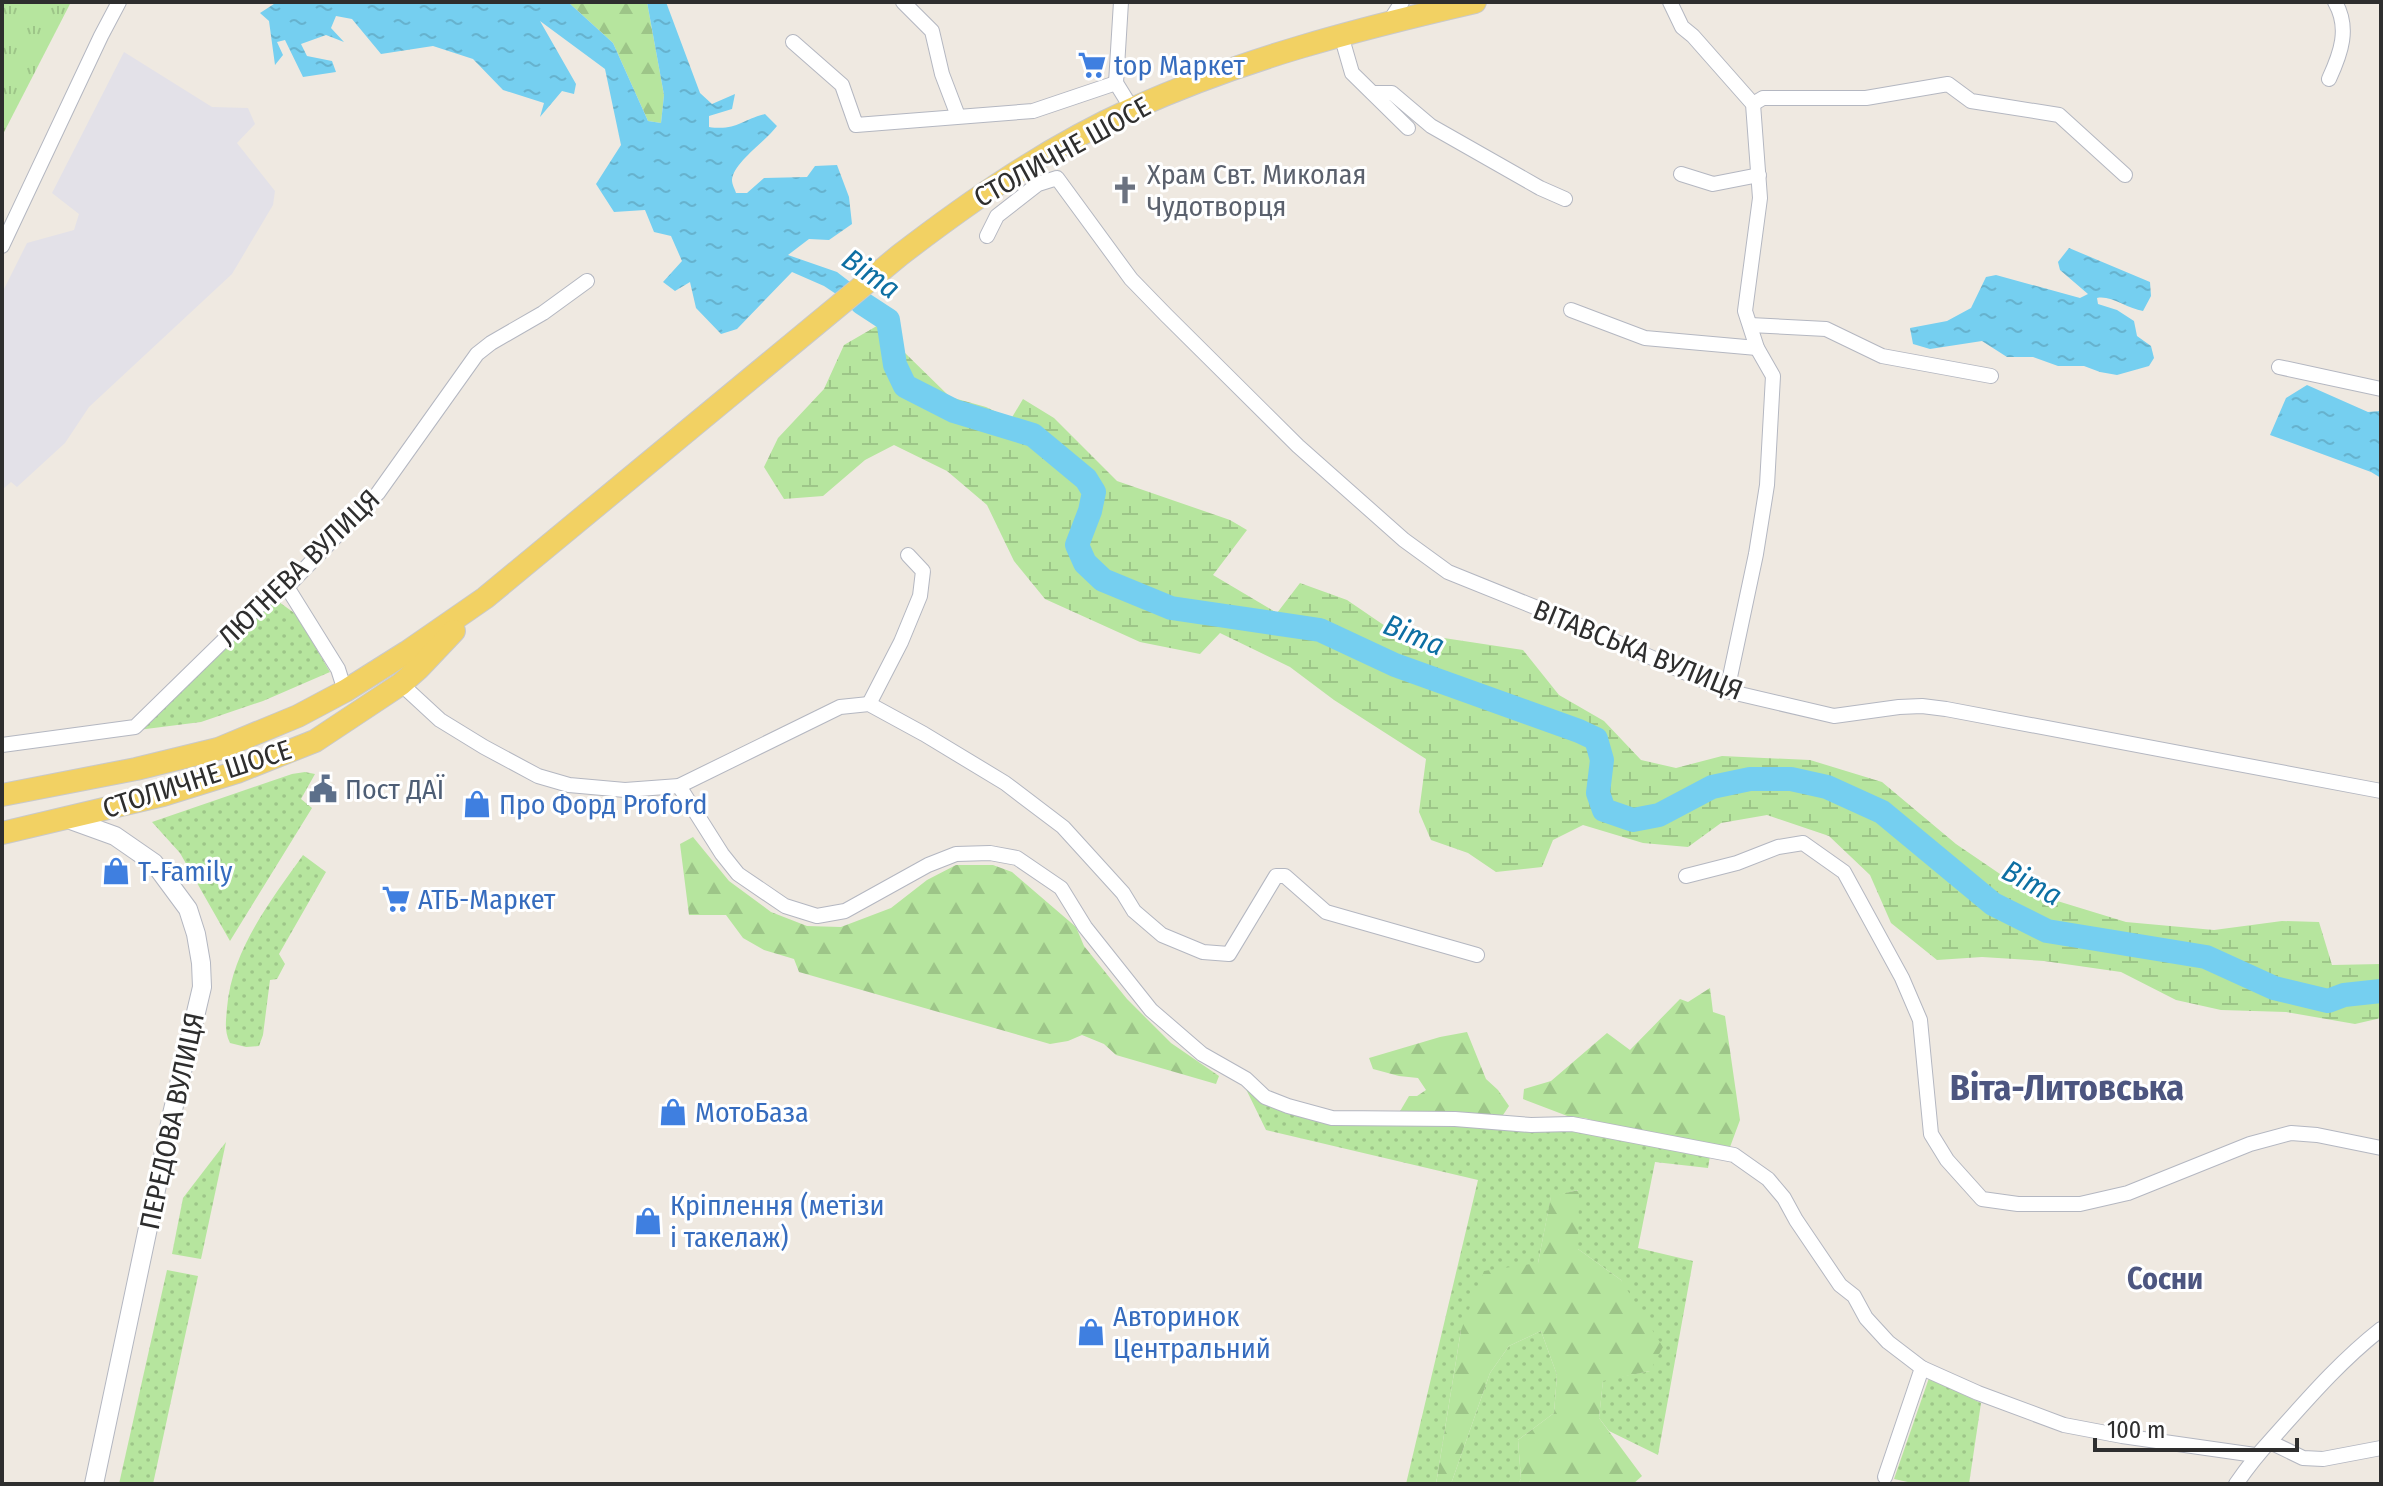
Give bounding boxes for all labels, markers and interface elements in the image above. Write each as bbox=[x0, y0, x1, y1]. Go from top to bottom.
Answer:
place label: top Маркет bbox=[1114, 49, 1246, 82]
supermarket icon: top Маркет bbox=[1077, 50, 1107, 80]
street label: СТОЛИЧНЕ ШОСЕ bbox=[968, 90, 1156, 214]
place label: Храм Свт. Миколая Чудотворця bbox=[1147, 158, 1366, 223]
church icon: Храм Свт. Миколая Чудотворця bbox=[1110, 175, 1140, 205]
water label: Віта bbox=[835, 241, 907, 307]
street label: ЛЮТНЕВА ВУЛИЦЯ bbox=[212, 483, 386, 653]
street label: ВІТАВСЬКА ВУЛИЦЯ bbox=[1529, 593, 1747, 707]
water label: Віта bbox=[1378, 607, 1450, 663]
street label: СТОЛИЧНЕ ШОСЕ bbox=[98, 733, 296, 825]
place label: Пост ДАЇ bbox=[345, 773, 445, 806]
public building icon: Пост ДАЇ bbox=[308, 774, 338, 804]
place label: Про Форд Proford bbox=[499, 788, 708, 821]
shop icon: Про Форд Proford bbox=[462, 789, 492, 819]
water label: Віта bbox=[1996, 852, 2068, 914]
place label: T-Family bbox=[138, 855, 233, 888]
shop icon: T-Family bbox=[101, 856, 131, 886]
place label: АТБ-Маркет bbox=[418, 883, 556, 916]
supermarket icon: АТБ-Маркет bbox=[381, 884, 411, 914]
street label: ПЕРЕДОВА ВУЛИЦЯ bbox=[133, 1010, 211, 1232]
district label: Віта-Литовська bbox=[1950, 1066, 2184, 1110]
place label: МотоБаза bbox=[695, 1096, 809, 1129]
shop icon: МотоБаза bbox=[658, 1097, 688, 1127]
place label: Кріплення (метізи і такелаж) bbox=[670, 1189, 885, 1254]
shop icon: Кріплення (метізи і такелаж) bbox=[633, 1206, 663, 1236]
district label: Сосни bbox=[2127, 1261, 2203, 1297]
place label: Авторинок Центральний bbox=[1113, 1300, 1271, 1365]
shop icon: Авторинок Центральний bbox=[1076, 1317, 1106, 1347]
scale bar bbox=[2095, 1402, 2297, 1452]
text: 100 m bbox=[2107, 1416, 2165, 1444]

